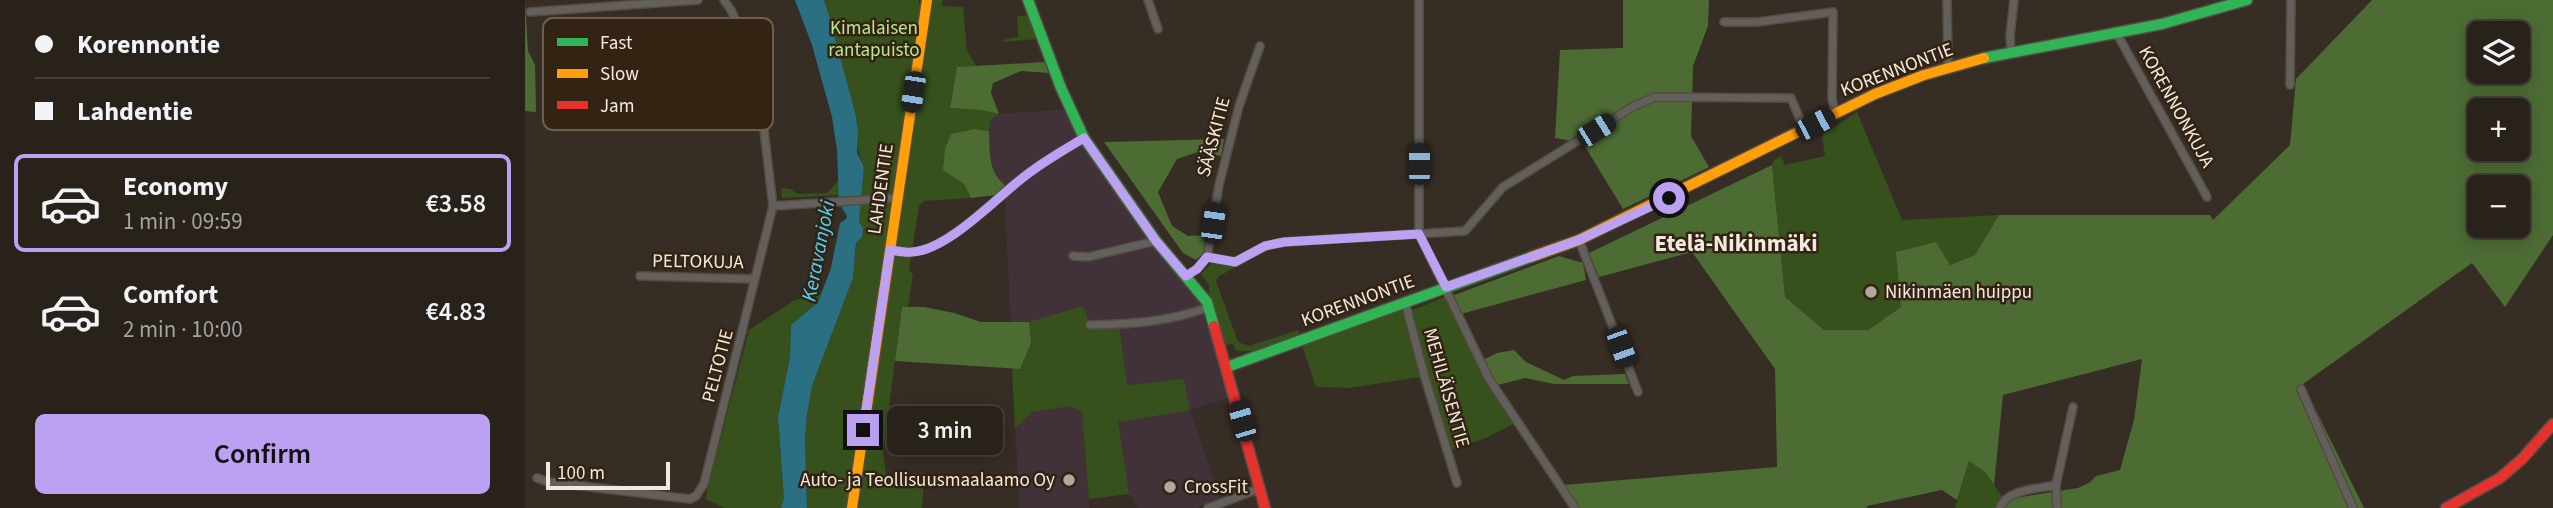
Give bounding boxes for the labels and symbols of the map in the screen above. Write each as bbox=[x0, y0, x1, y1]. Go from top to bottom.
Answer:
park label: Kimalaisen rantapuisto bbox=[828, 15, 920, 64]
legend bbox=[543, 18, 773, 130]
text: Fast bbox=[600, 30, 633, 57]
street label: KORENNONTIE bbox=[1837, 36, 1957, 104]
street label: KORENNONKUJA bbox=[2131, 41, 2221, 173]
text: Slow bbox=[600, 61, 639, 88]
car bbox=[900, 70, 927, 114]
text: Jam bbox=[600, 93, 634, 120]
street label: SÄÄSKITIE bbox=[1190, 94, 1238, 180]
car bbox=[1792, 105, 1839, 143]
car bbox=[1573, 110, 1620, 150]
street label: LAHDENTIE bbox=[861, 142, 901, 236]
car bbox=[1409, 143, 1430, 185]
route start bbox=[1653, 182, 1685, 214]
water label: Keravanjoki bbox=[794, 197, 843, 304]
car bbox=[1200, 201, 1227, 245]
district label: Etelä-Nikinmäki bbox=[1654, 227, 1818, 260]
street label: PELTOKUJA bbox=[652, 248, 745, 276]
street label: KORENNONTIE bbox=[1298, 268, 1418, 334]
place label: Nikinmäen huippu bbox=[1885, 279, 2032, 306]
marker: Nikinmäen huippu bbox=[1863, 284, 1879, 300]
car bbox=[1604, 324, 1639, 370]
street label: MEHILÄISENTIE bbox=[1416, 325, 1476, 451]
street label: PELTOTIE bbox=[695, 326, 741, 406]
car bbox=[1227, 398, 1258, 444]
callout: 3 min bbox=[887, 406, 1003, 454]
route end bbox=[847, 414, 879, 446]
scale bar bbox=[546, 459, 670, 491]
place label: Auto- ja Teollisuusmaalaamo Oy bbox=[800, 467, 1055, 494]
marker: Auto- ja Teollisuusmaalaamo Oy bbox=[1061, 472, 1077, 488]
place label: CrossFit bbox=[1184, 474, 1248, 501]
marker: CrossFit bbox=[1162, 479, 1178, 495]

